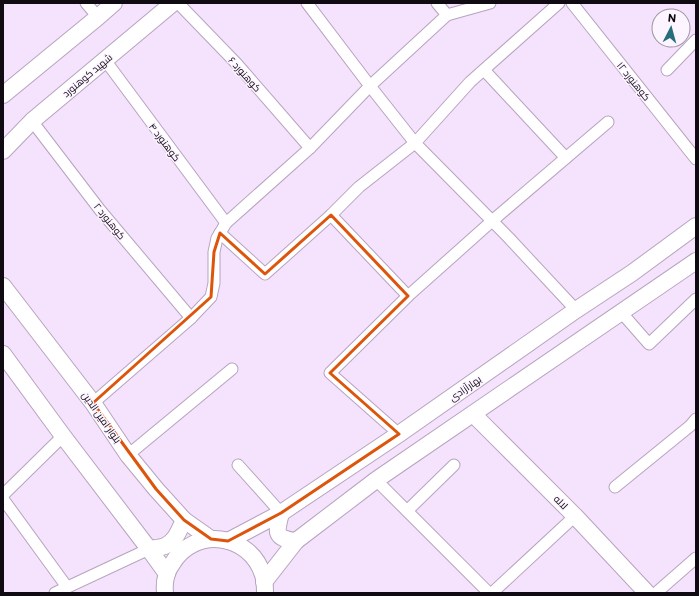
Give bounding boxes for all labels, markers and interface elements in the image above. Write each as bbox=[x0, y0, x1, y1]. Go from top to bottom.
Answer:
north arrow bbox=[651, 8, 691, 48]
text: N bbox=[667, 11, 677, 24]
street label: شهید کوهنورد bbox=[60, 51, 115, 100]
street label: کوهنورد ۶ bbox=[226, 54, 264, 94]
street label: کوهنورد ۱۲ bbox=[615, 59, 653, 103]
street label: کوهنورد ۴ bbox=[147, 121, 183, 163]
street label: کوهنورد ۲ bbox=[92, 200, 128, 242]
street label: بهارآزادی bbox=[447, 373, 484, 404]
street label: بلوار امین الدین bbox=[79, 389, 124, 446]
street label: لاله bbox=[551, 492, 571, 512]

